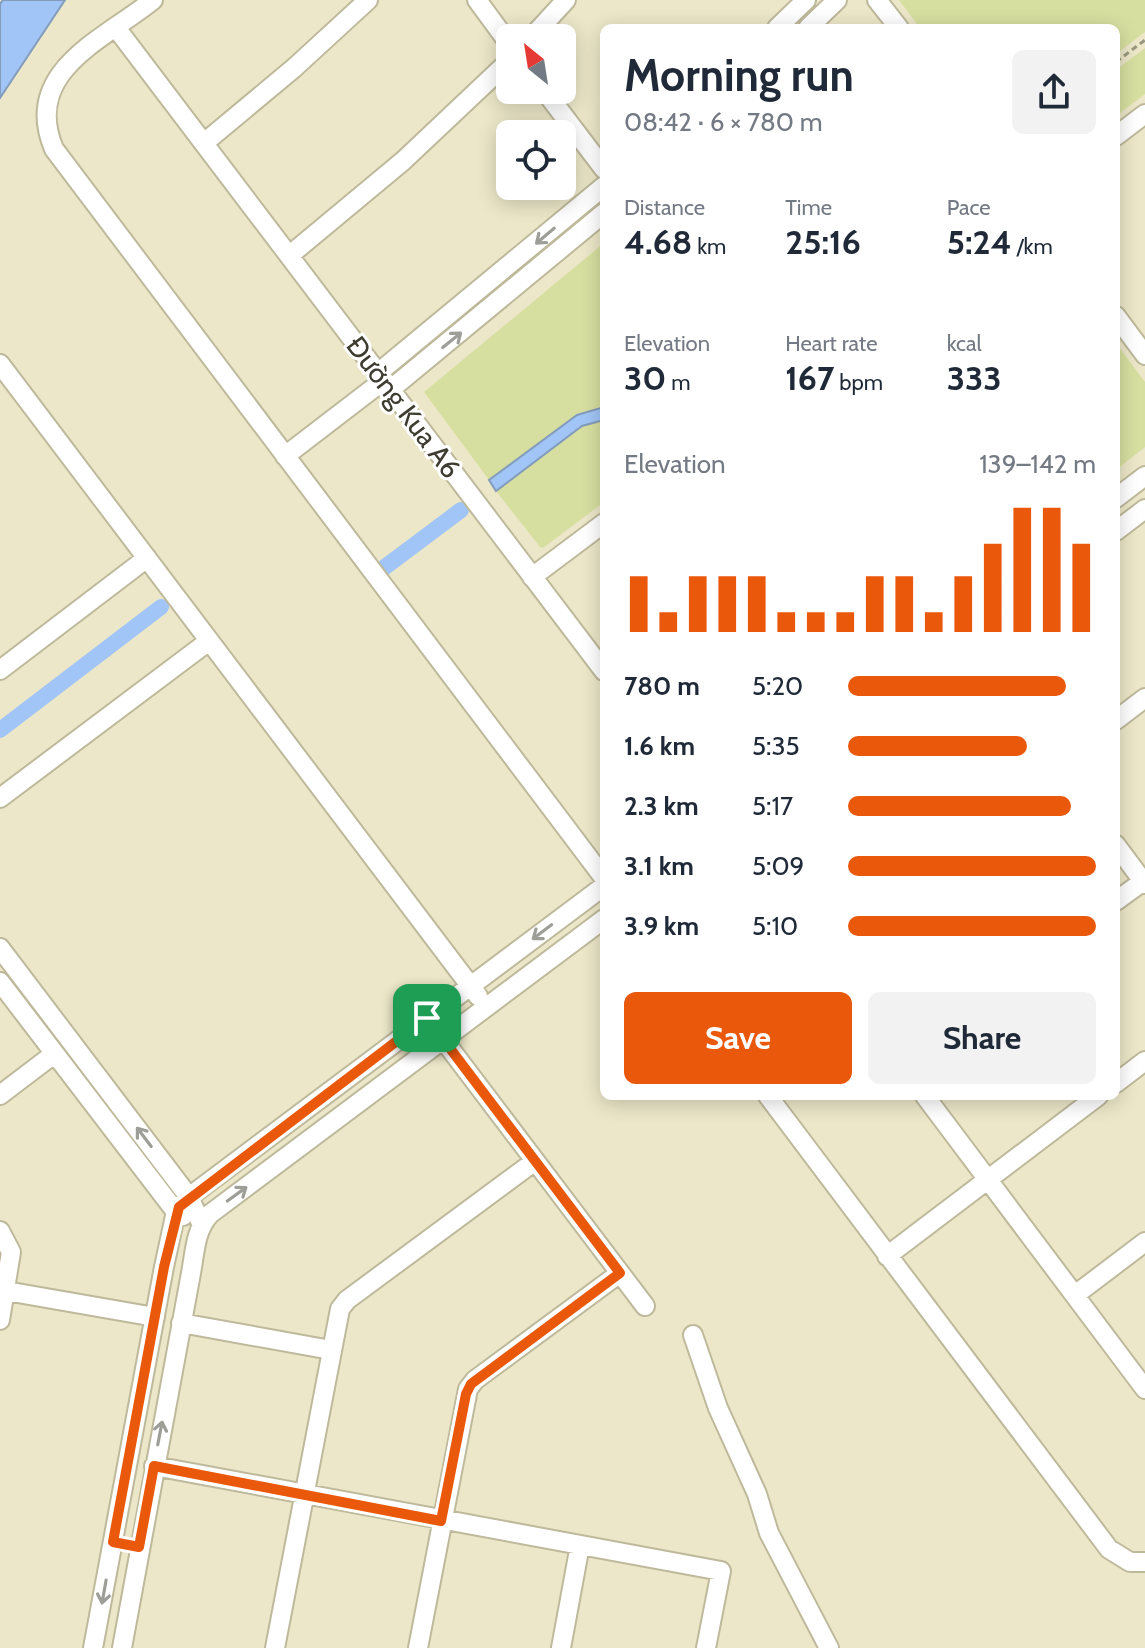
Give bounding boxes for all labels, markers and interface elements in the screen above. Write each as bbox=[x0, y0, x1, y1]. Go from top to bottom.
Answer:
north arrow bbox=[496, 24, 576, 104]
map controls bbox=[496, 24, 576, 200]
text: Morning run bbox=[624, 49, 854, 102]
button: share bbox=[1012, 50, 1096, 134]
text: 08:42 · 6 × 780 m bbox=[624, 106, 823, 138]
button: locate bbox=[496, 120, 576, 200]
text: Distance bbox=[624, 194, 705, 221]
text: Time bbox=[785, 194, 832, 221]
text: Pace bbox=[947, 194, 991, 221]
text: 4.68 bbox=[624, 221, 692, 263]
text: 25:16 bbox=[785, 221, 861, 263]
text: 5:24 bbox=[947, 221, 1012, 263]
one-way arrow bbox=[535, 227, 555, 245]
text: km bbox=[692, 233, 726, 260]
text: /km bbox=[1012, 233, 1053, 260]
street label: Đường Kua A6 bbox=[340, 329, 468, 485]
text: Elevation bbox=[624, 330, 710, 357]
text: Heart rate bbox=[785, 330, 877, 357]
text: kcal bbox=[947, 330, 982, 357]
one-way arrow bbox=[441, 331, 461, 349]
text: 30 bbox=[624, 357, 666, 399]
text: 167 bbox=[785, 357, 834, 399]
text: 333 bbox=[947, 357, 1002, 399]
text: m bbox=[666, 369, 691, 396]
text: bpm bbox=[834, 369, 883, 396]
text: Elevation bbox=[624, 448, 726, 480]
text: 139–142 m bbox=[979, 448, 1096, 480]
text: 780 m bbox=[624, 670, 700, 702]
text: 5:20 bbox=[752, 670, 803, 702]
text: 1.6 km bbox=[624, 730, 695, 762]
text: 5:35 bbox=[752, 730, 800, 762]
text: 2.3 km bbox=[624, 790, 699, 822]
text: 5:17 bbox=[752, 790, 793, 822]
text: 3.1 km bbox=[624, 850, 694, 882]
text: 5:09 bbox=[752, 850, 804, 882]
text: 3.9 km bbox=[624, 910, 699, 942]
text: 5:10 bbox=[752, 910, 798, 942]
one-way arrow bbox=[531, 924, 553, 941]
pin bbox=[393, 984, 461, 1052]
button: Save bbox=[624, 992, 852, 1084]
button: Share bbox=[868, 992, 1096, 1084]
icon: arrive bbox=[405, 996, 449, 1040]
one-way arrow bbox=[135, 1127, 152, 1148]
one-way arrow bbox=[226, 1186, 247, 1203]
one-way arrow bbox=[153, 1421, 168, 1447]
one-way arrow bbox=[95, 1579, 110, 1605]

